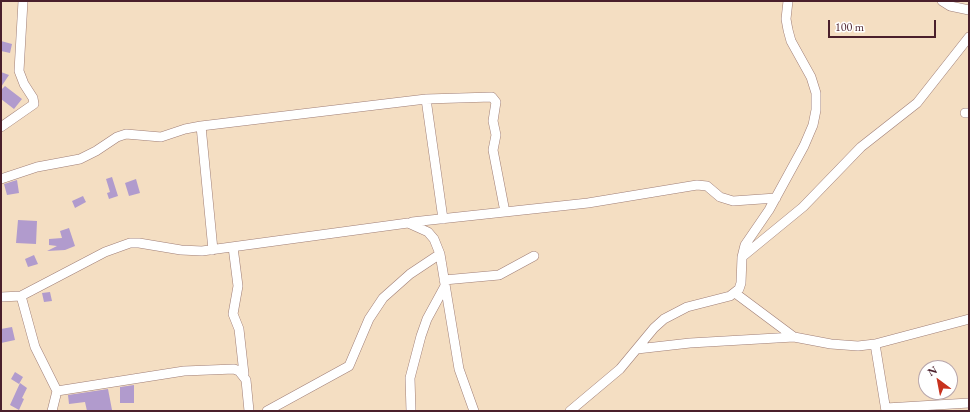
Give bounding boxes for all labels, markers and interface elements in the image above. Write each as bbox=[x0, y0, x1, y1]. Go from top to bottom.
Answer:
scale bar bbox=[830, 12, 938, 38]
text: 100 m bbox=[835, 19, 864, 35]
north arrow bbox=[918, 360, 958, 400]
text: N bbox=[925, 362, 940, 379]

